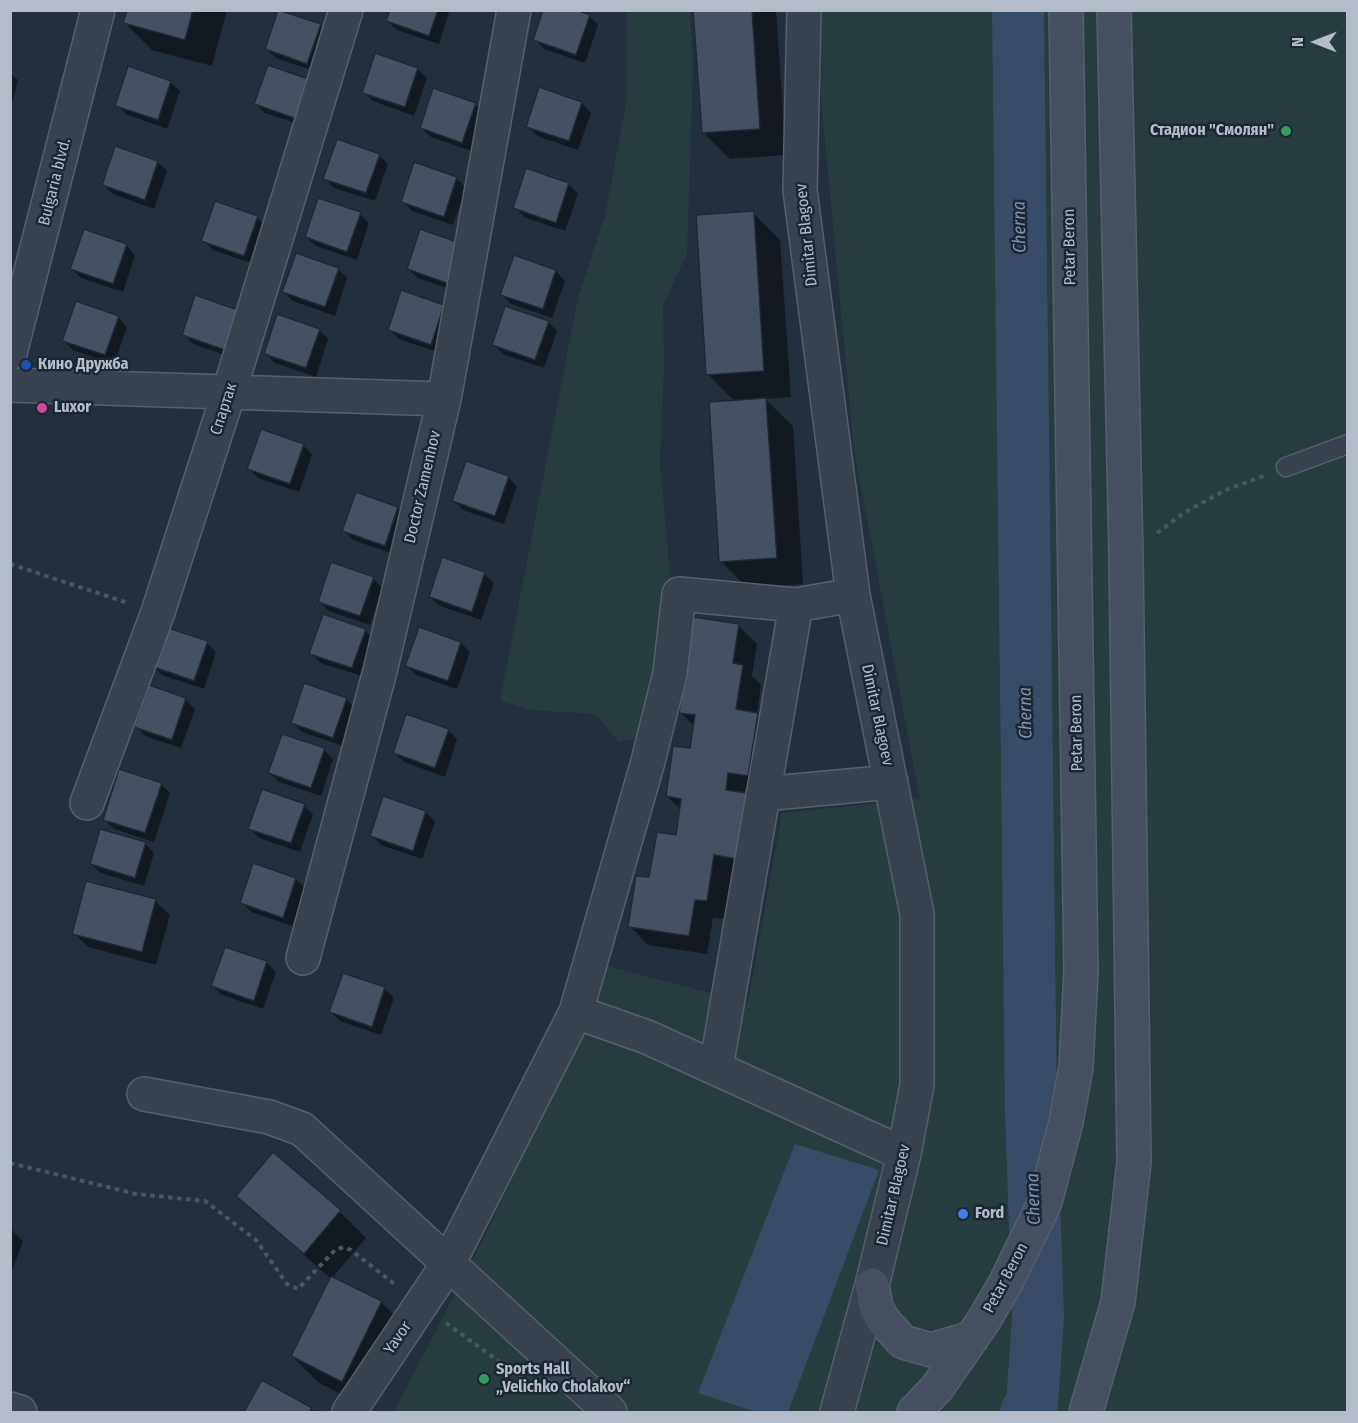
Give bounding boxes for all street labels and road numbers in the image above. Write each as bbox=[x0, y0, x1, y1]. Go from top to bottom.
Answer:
street label: Bulgaria blvd. bbox=[35, 136, 75, 228]
street label: Dimitar Blagoev bbox=[792, 183, 822, 287]
street label: Petar Beron bbox=[1060, 208, 1080, 286]
street label: Спартак bbox=[207, 381, 241, 437]
street label: Doctor Zamenhov bbox=[401, 429, 445, 545]
street label: Dimitar Blagoev bbox=[857, 663, 897, 767]
street label: Petar Beron bbox=[1067, 694, 1087, 772]
street label: Dimitar Blagoev bbox=[873, 1143, 915, 1247]
street label: Petar Beron bbox=[980, 1240, 1032, 1316]
street label: Yavor bbox=[380, 1318, 416, 1358]

